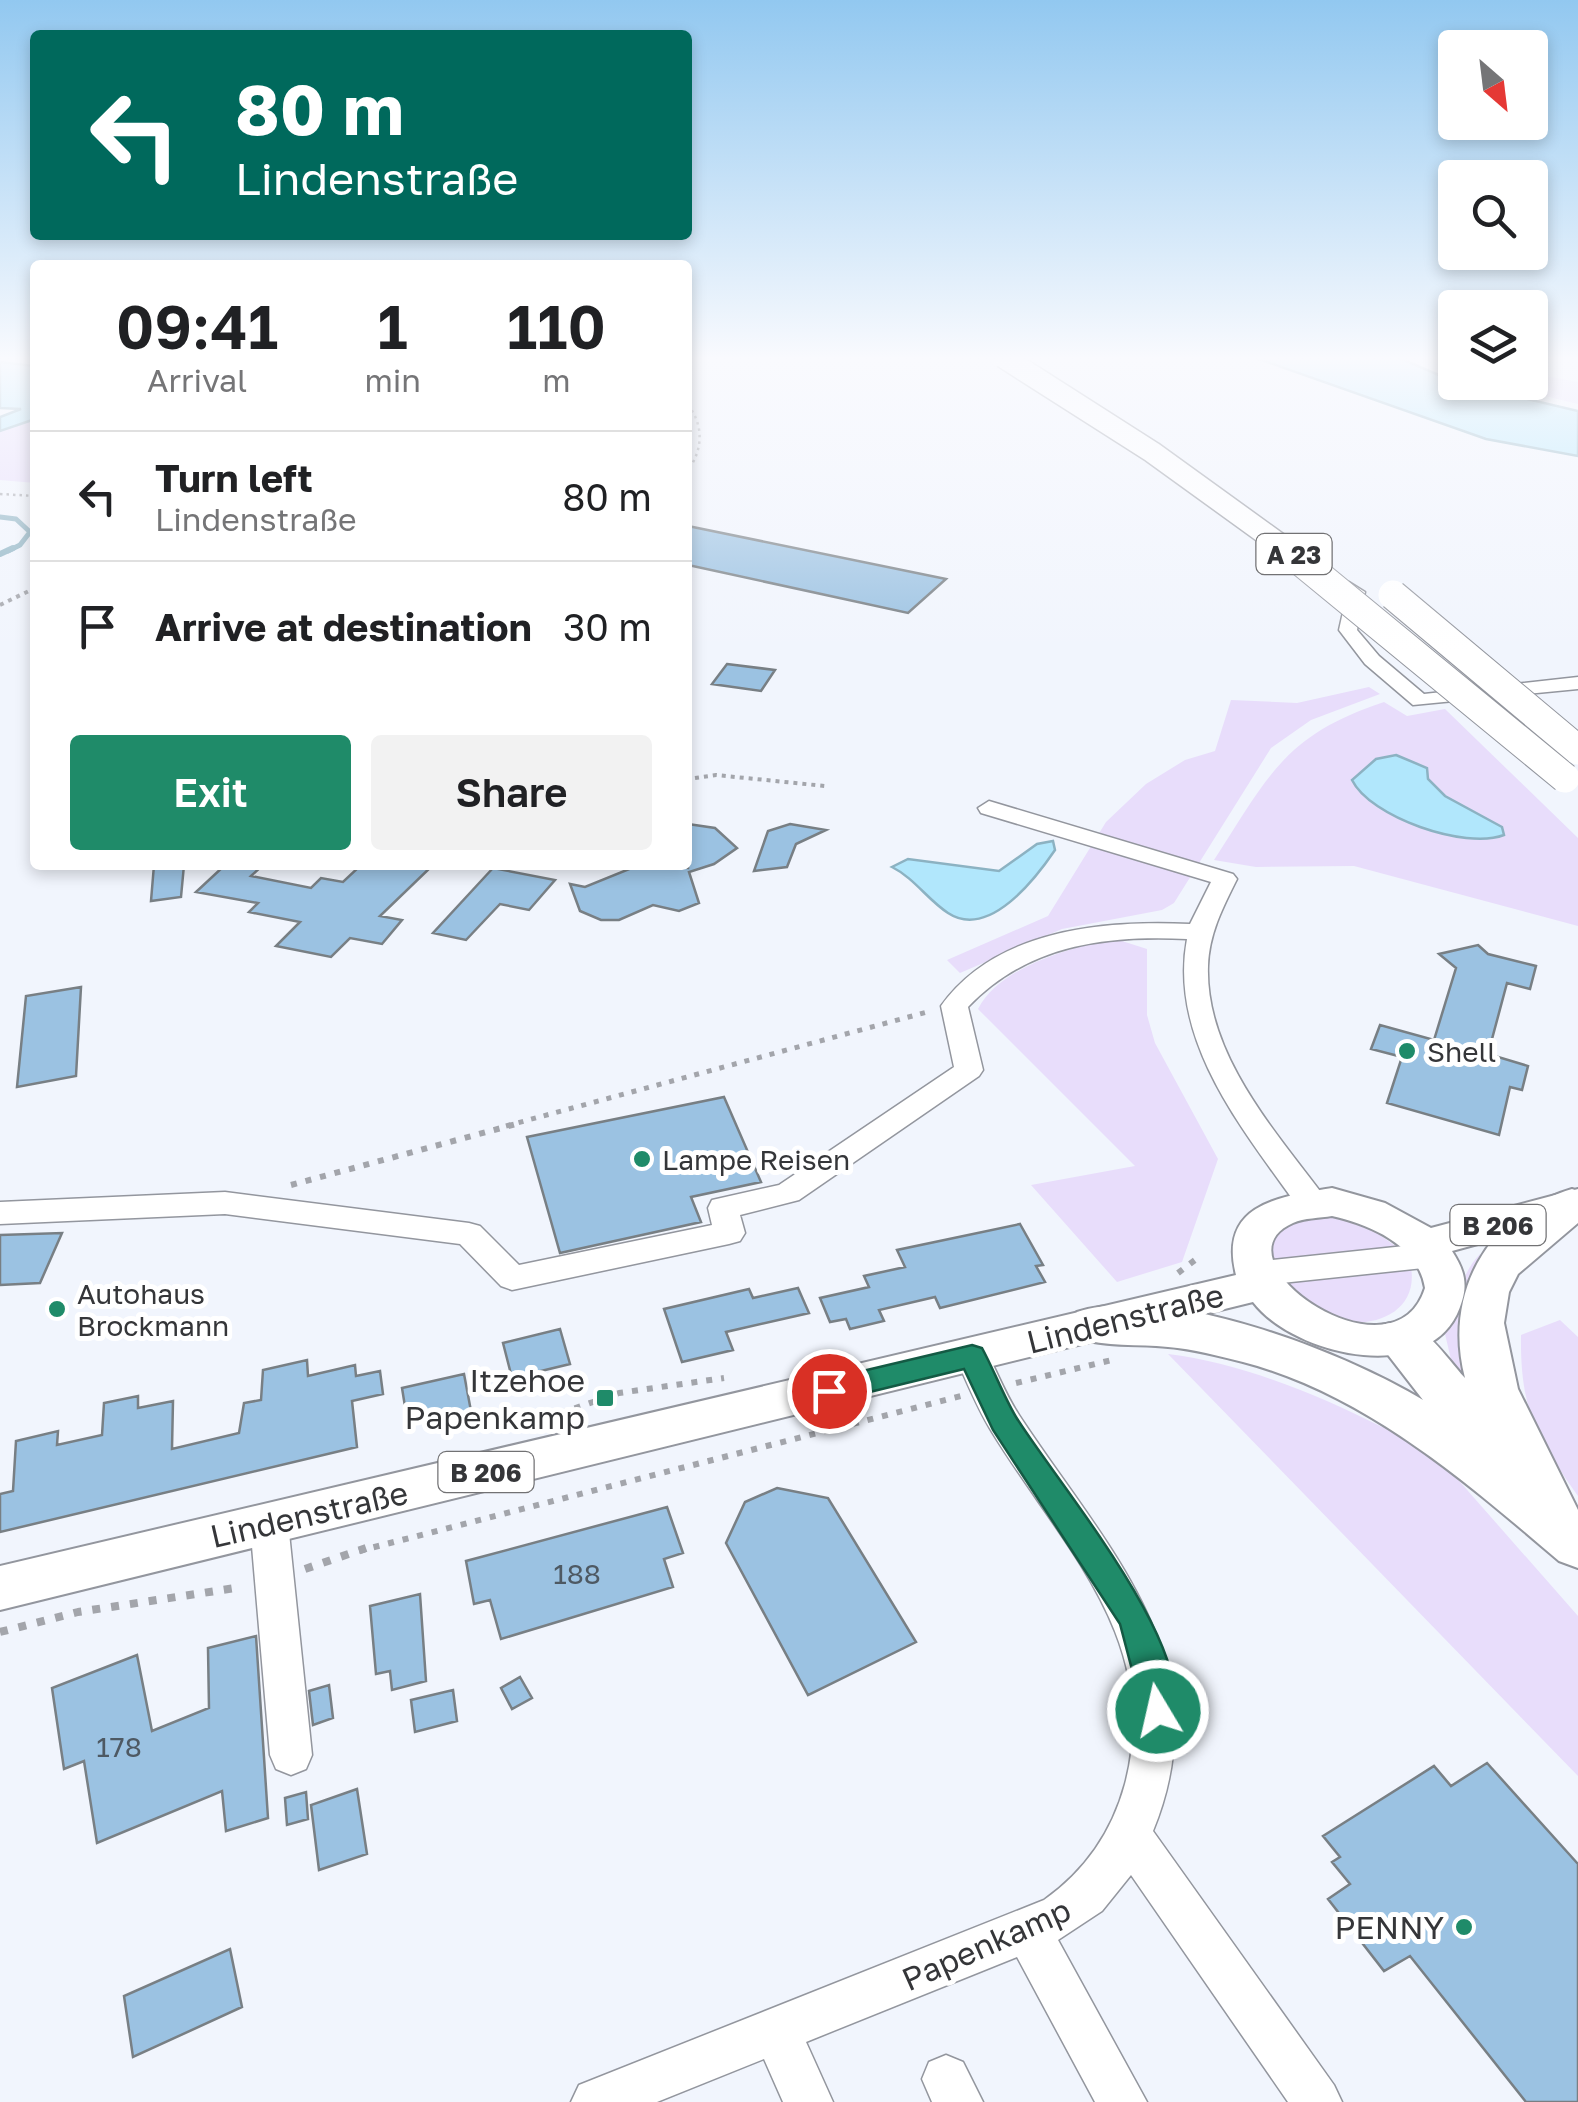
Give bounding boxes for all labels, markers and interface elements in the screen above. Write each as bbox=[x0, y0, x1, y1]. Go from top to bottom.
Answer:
north arrow bbox=[1438, 30, 1548, 140]
map controls bbox=[1438, 30, 1548, 400]
text: 80 m bbox=[235, 66, 404, 150]
icon: left bbox=[70, 70, 200, 200]
text: Lindenstraße bbox=[235, 151, 518, 205]
button: search bbox=[1438, 160, 1548, 270]
text: 09:41 bbox=[116, 290, 278, 362]
text: 1 bbox=[378, 290, 408, 362]
text: 110 bbox=[507, 290, 606, 362]
button: layers bbox=[1438, 290, 1548, 400]
text: Arrival bbox=[147, 361, 247, 399]
text: min bbox=[364, 361, 421, 399]
text: m bbox=[542, 361, 571, 399]
text: Turn left bbox=[155, 455, 313, 500]
icon: left bbox=[70, 469, 125, 524]
text: 80 m bbox=[562, 474, 652, 519]
text: Lindenstraße bbox=[155, 500, 357, 538]
road number: A 23 bbox=[1256, 534, 1332, 574]
icon: arrive bbox=[70, 599, 125, 654]
text: Arrive at destination bbox=[155, 604, 532, 649]
text: 30 m bbox=[563, 604, 652, 649]
button: Exit bbox=[70, 735, 351, 850]
button: Share bbox=[371, 735, 652, 850]
place label: Shell bbox=[1427, 1035, 1496, 1068]
marker: Shell bbox=[1396, 1040, 1418, 1062]
place label: Lampe Reisen bbox=[662, 1143, 850, 1176]
marker: Lampe Reisen bbox=[631, 1148, 653, 1170]
road number: B 206 bbox=[1450, 1205, 1546, 1245]
street label: Lindenstraße bbox=[1023, 1275, 1227, 1361]
place label: Autohaus Brockmann bbox=[77, 1277, 229, 1342]
marker: Autohaus Brockmann bbox=[46, 1298, 68, 1320]
pin bbox=[787, 1349, 872, 1434]
place label: Itzehoe Papenkamp bbox=[405, 1361, 585, 1436]
icon: arrive bbox=[802, 1364, 857, 1419]
marker: Itzehoe Papenkamp bbox=[594, 1387, 616, 1409]
road number: B 206 bbox=[438, 1452, 534, 1492]
street label: Lindenstraße bbox=[207, 1473, 411, 1555]
house number: 188 bbox=[553, 1557, 601, 1590]
position arrow bbox=[1106, 1659, 1210, 1763]
house number: 178 bbox=[96, 1730, 142, 1763]
street label: Papenkamp bbox=[896, 1890, 1076, 1998]
place label: PENNY bbox=[1334, 1908, 1445, 1946]
marker: PENNY bbox=[1453, 1916, 1475, 1938]

